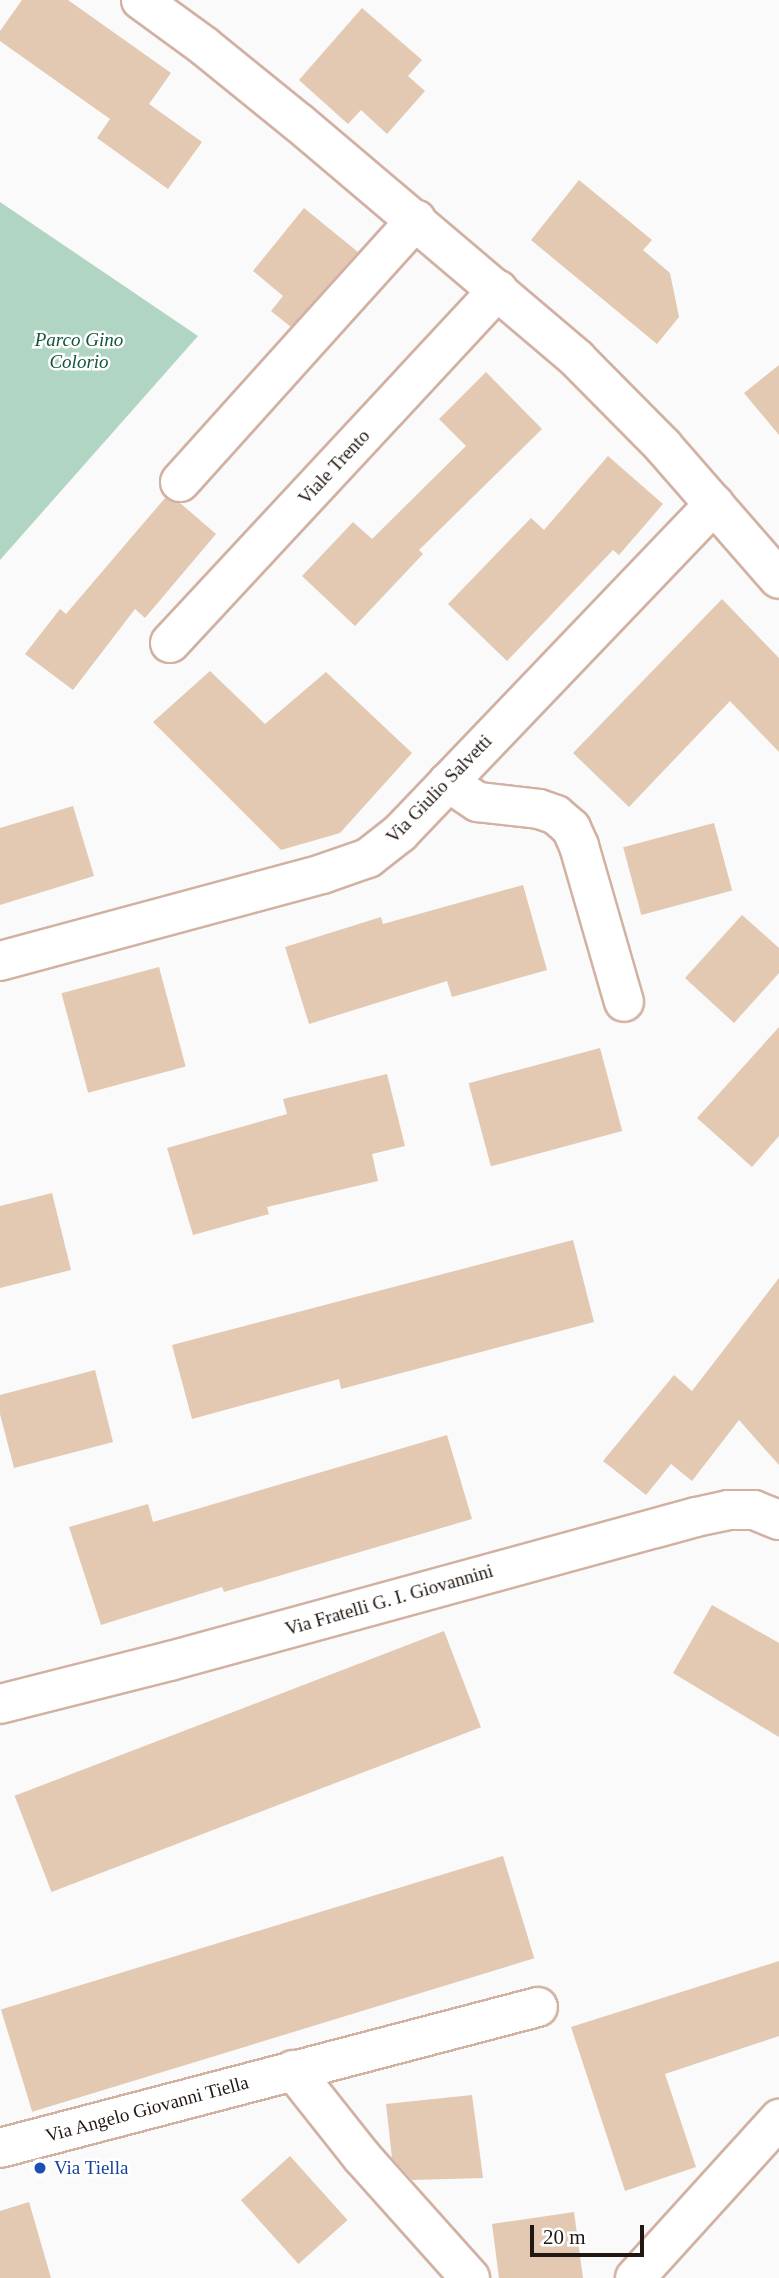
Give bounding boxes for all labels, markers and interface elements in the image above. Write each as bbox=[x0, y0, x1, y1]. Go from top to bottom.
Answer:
park label: Parco Gino Colorio bbox=[35, 329, 123, 373]
street label: Viale Trento bbox=[293, 425, 375, 509]
street label: Via Giulio Salvetti bbox=[381, 730, 497, 848]
street label: Via Fratelli G. I. Giovannini bbox=[282, 1559, 496, 1641]
street label: Via Angelo Giovanni Tiella bbox=[42, 2071, 252, 2147]
place label: Via Tiella bbox=[54, 2157, 129, 2179]
marker: Via Tiella bbox=[32, 2160, 48, 2176]
scale bar bbox=[534, 2212, 648, 2256]
text: 20 m bbox=[543, 2225, 586, 2249]

